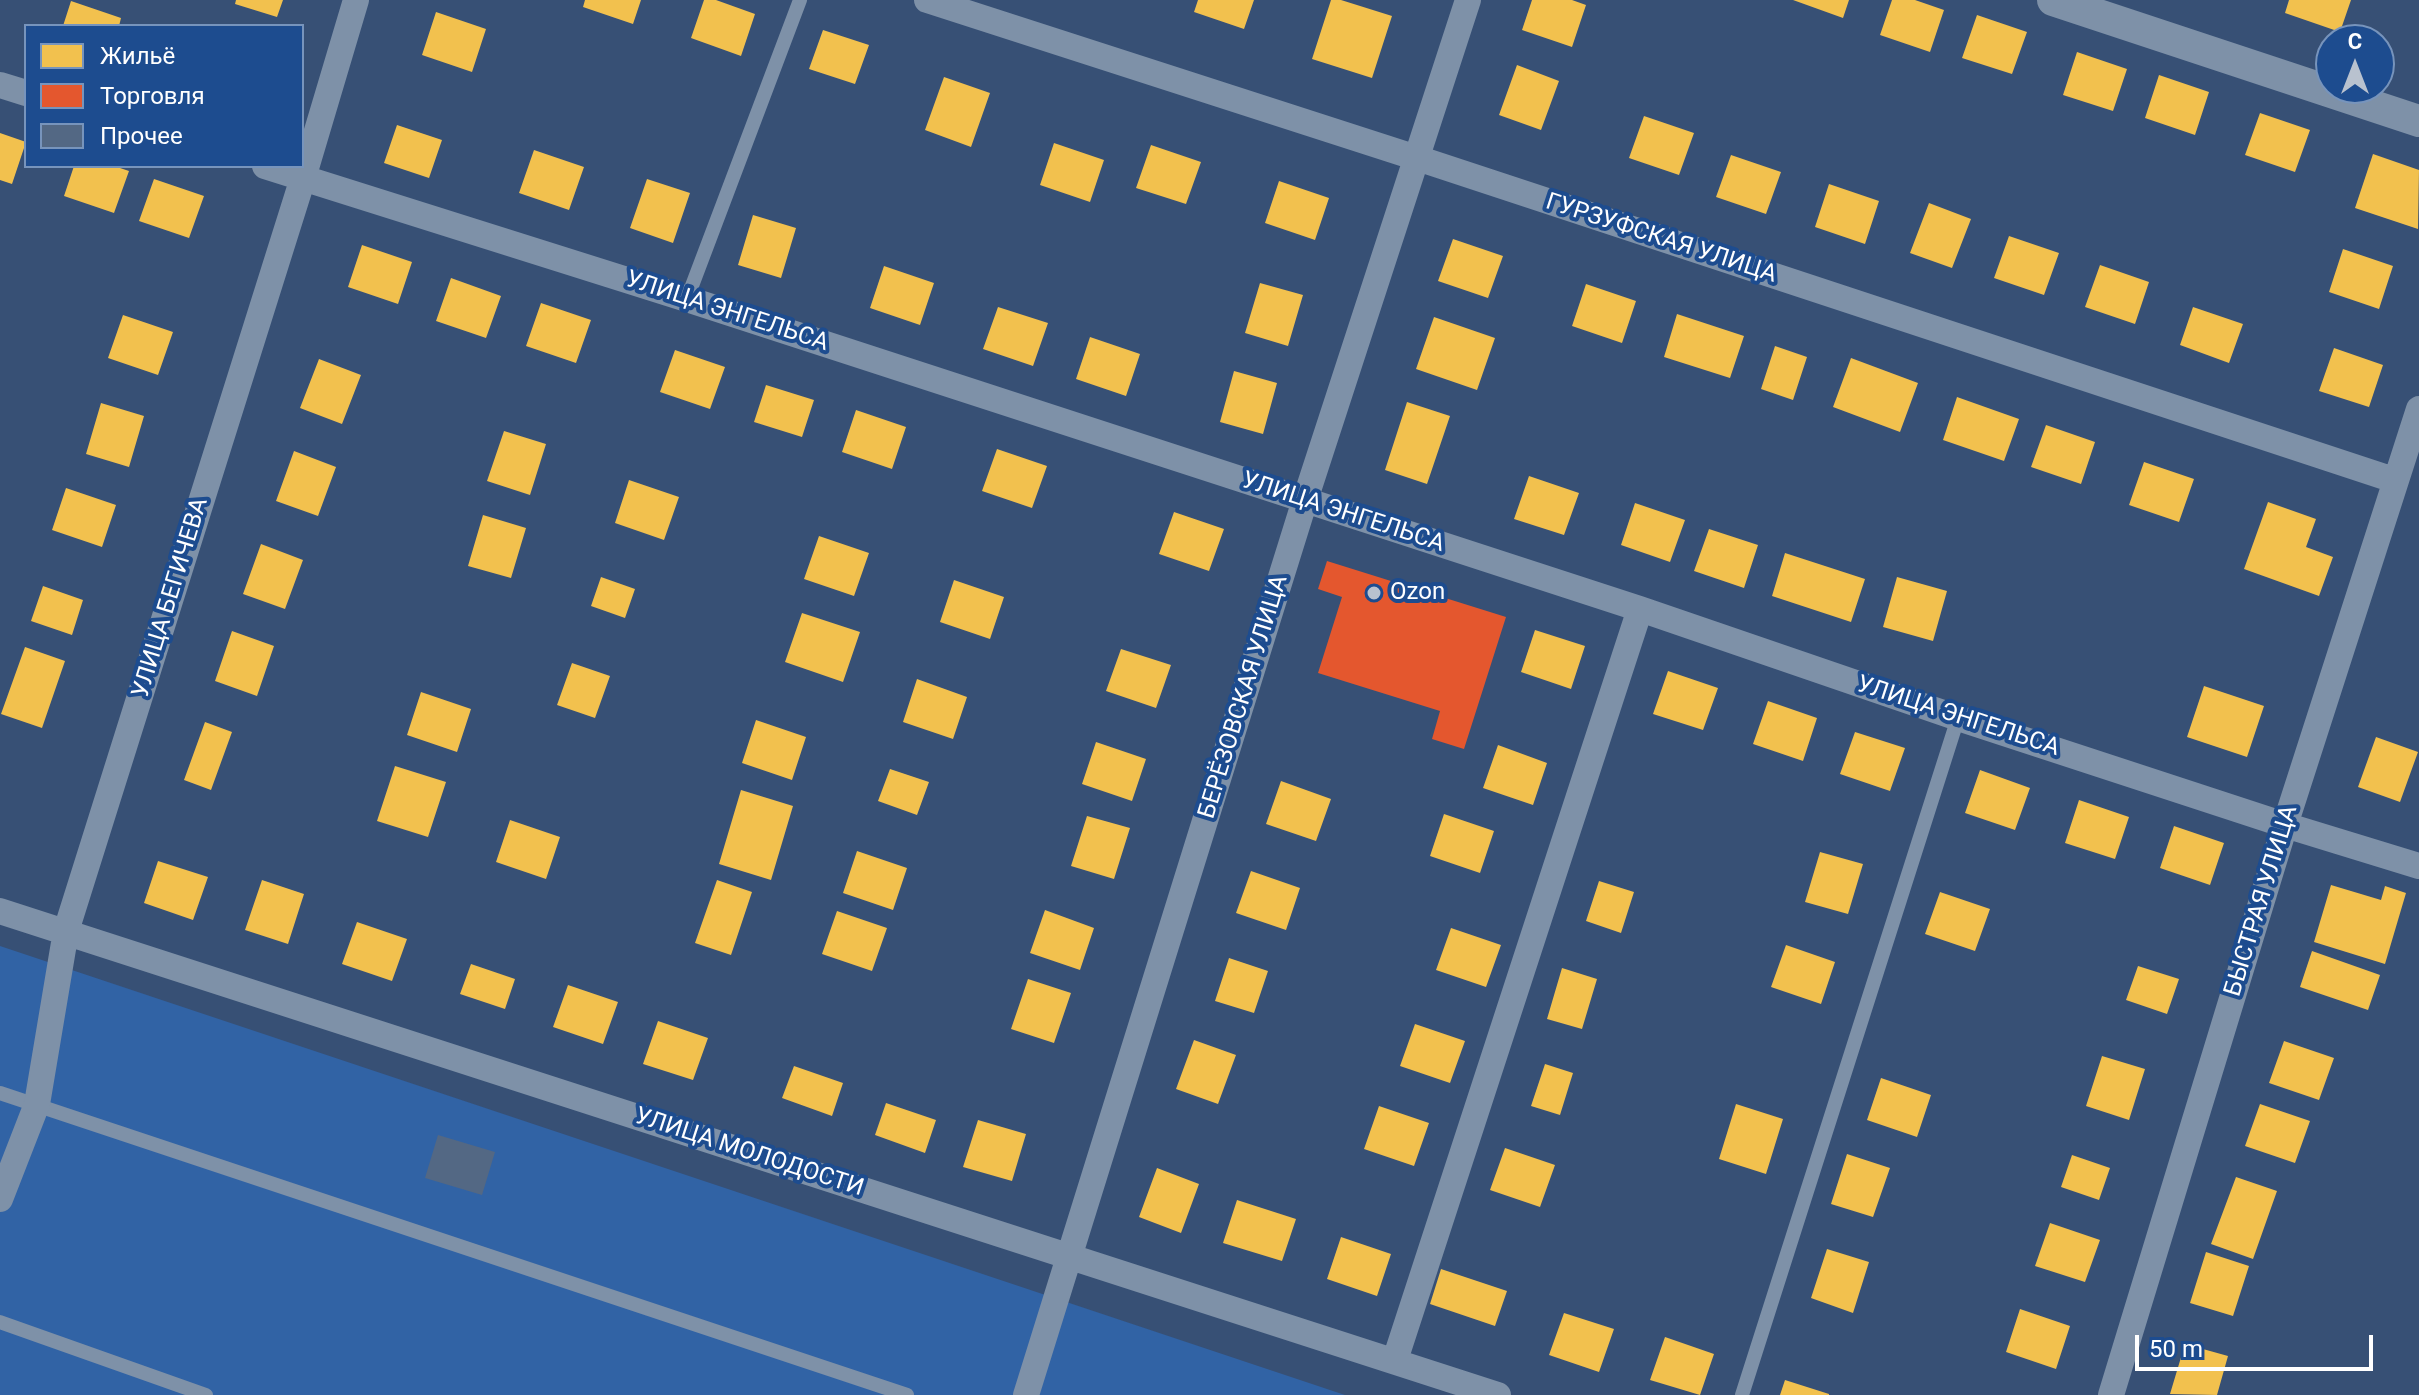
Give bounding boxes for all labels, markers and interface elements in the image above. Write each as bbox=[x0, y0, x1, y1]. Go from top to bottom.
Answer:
legend bbox=[24, 24, 304, 168]
north arrow bbox=[2315, 24, 2395, 104]
text: С bbox=[2348, 29, 2362, 54]
text: Жильё bbox=[100, 42, 175, 70]
text: Торговля bbox=[100, 82, 205, 110]
text: Прочее bbox=[100, 122, 183, 150]
street label: ГУРЗУФСКАЯ УЛИЦА bbox=[1542, 188, 1780, 290]
street label: УЛИЦА ЭНГЕЛЬСА bbox=[622, 266, 832, 358]
street label: УЛИЦА ЭНГЕЛЬСА bbox=[1238, 467, 1448, 559]
street label: УЛИЦА БЕГИЧЕВА bbox=[127, 495, 215, 701]
street label: БЕРЁЗОВСКАЯ УЛИЦА bbox=[1193, 572, 1295, 822]
place label: Ozon bbox=[1390, 579, 1445, 607]
marker: Ozon bbox=[1365, 584, 1383, 602]
street label: УЛИЦА ЭНГЕЛЬСА bbox=[1853, 671, 2063, 763]
street label: БЫСТРАЯ УЛИЦА bbox=[2219, 802, 2305, 1000]
street label: УЛИЦА МОЛОДОСТИ bbox=[631, 1102, 867, 1204]
scale bar bbox=[2139, 1319, 2377, 1369]
text: 50 m bbox=[2149, 1335, 2203, 1363]

